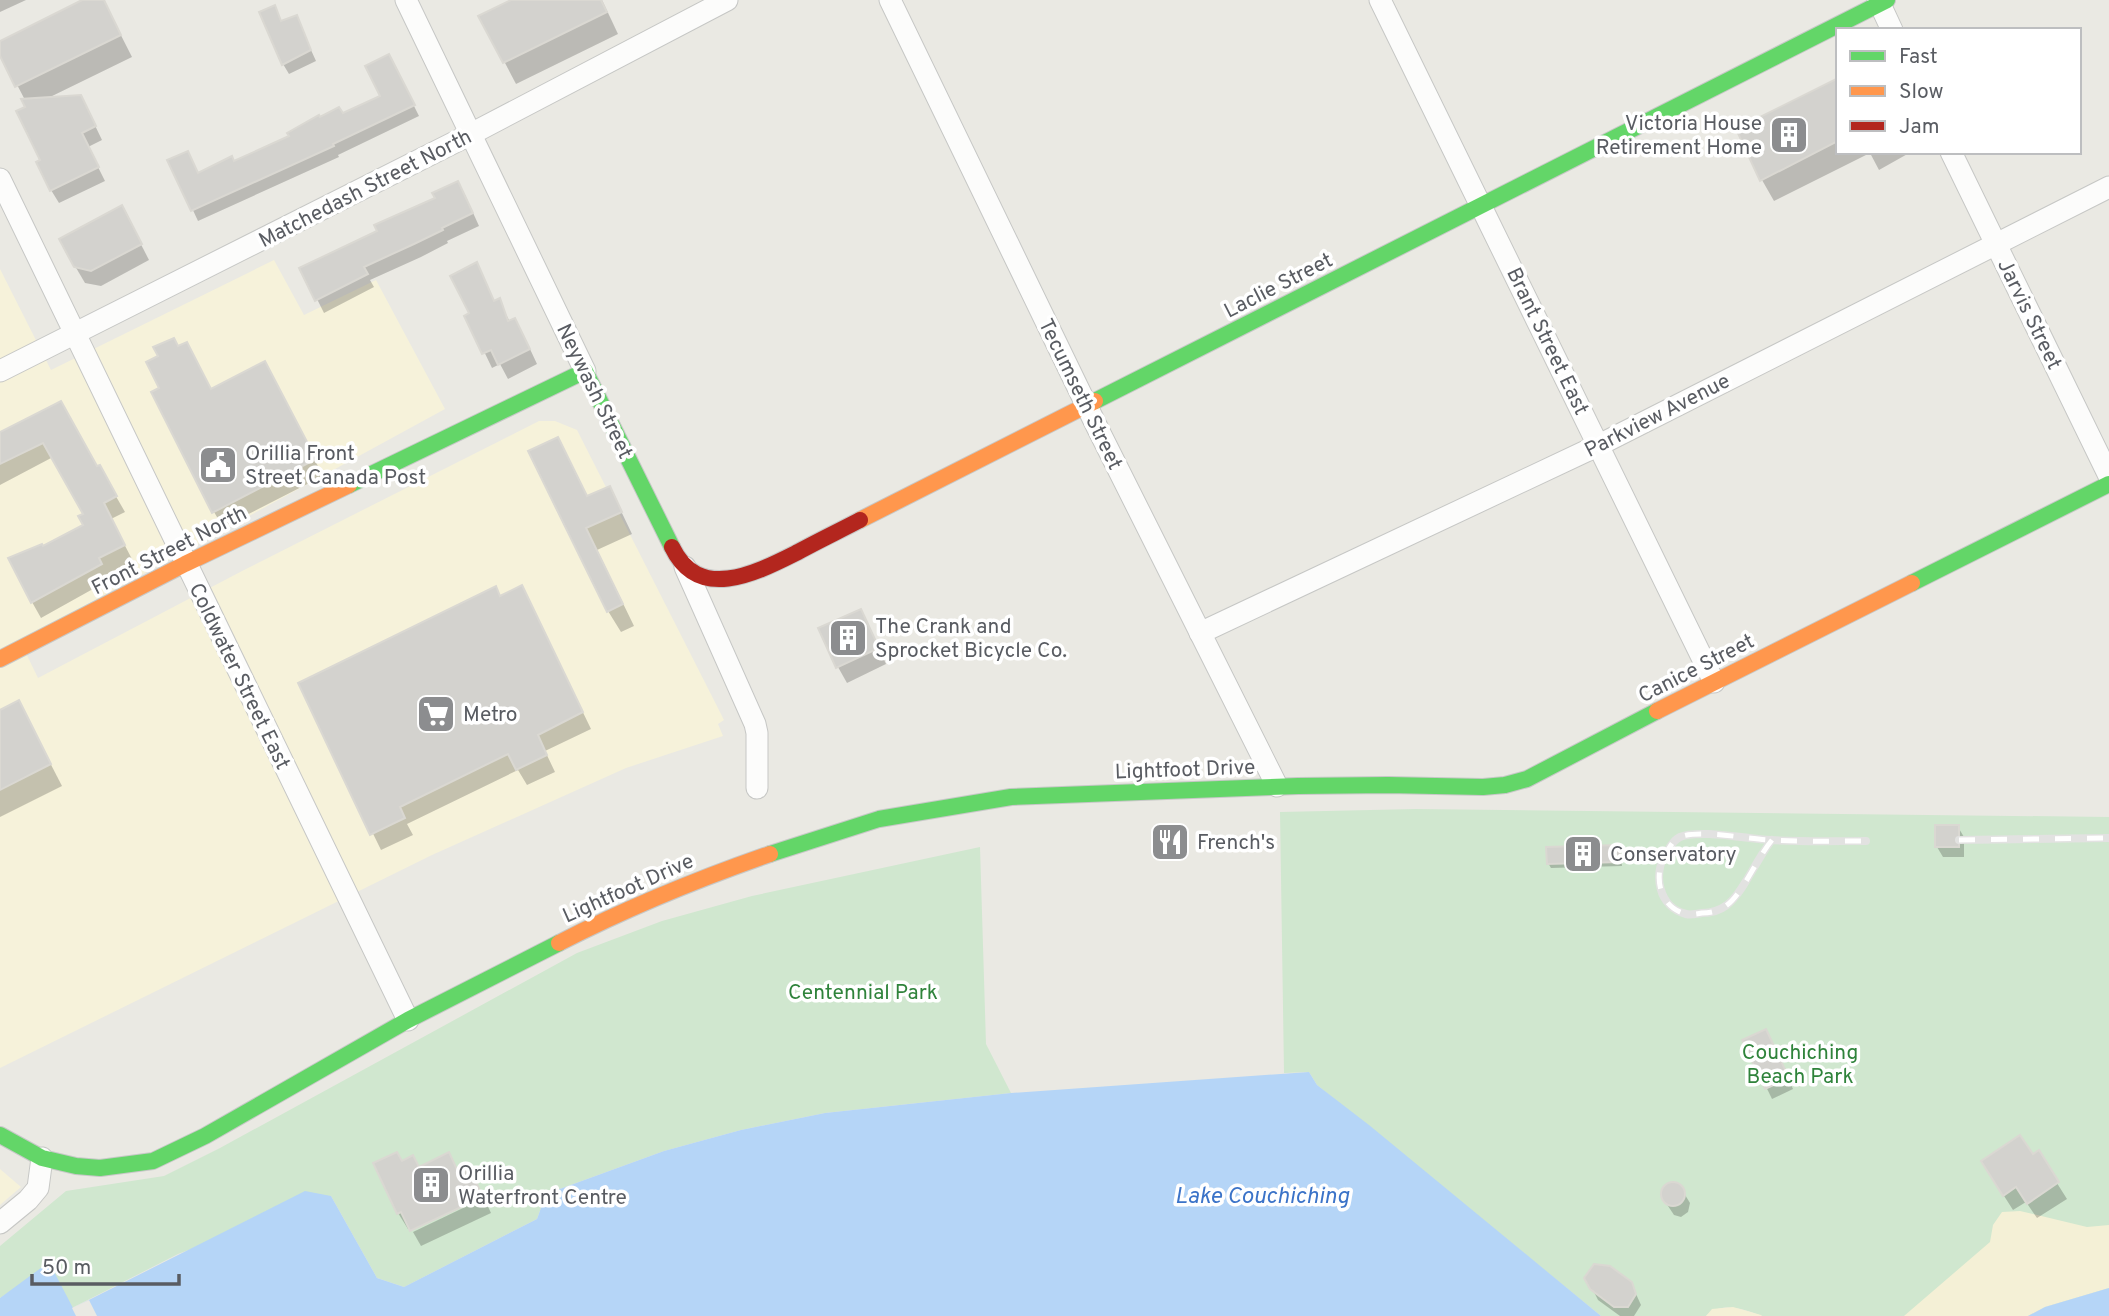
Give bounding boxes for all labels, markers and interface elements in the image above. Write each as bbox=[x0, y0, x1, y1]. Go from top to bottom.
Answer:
legend bbox=[1836, 28, 2081, 154]
text: Fast bbox=[1899, 44, 1938, 71]
text: Slow bbox=[1899, 79, 1944, 106]
place label: Victoria House Retirement Home bbox=[1596, 111, 1762, 162]
building icon: Victoria House Retirement Home bbox=[1768, 114, 1810, 156]
text: Jam bbox=[1899, 114, 1940, 141]
street label: Matchedash Street North bbox=[255, 124, 477, 255]
street label: Laclie Street bbox=[1220, 247, 1338, 325]
street label: Jarvis Street bbox=[1990, 255, 2067, 374]
street label: Brant Street East bbox=[1499, 263, 1594, 420]
street label: Tecumseth Street bbox=[1031, 315, 1128, 475]
street label: Neywash Street bbox=[549, 320, 638, 464]
street label: Parkview Avenue bbox=[1580, 368, 1735, 465]
place label: Orillia Front Street Canada Post bbox=[245, 441, 426, 492]
public building icon: Orillia Front Street Canada Post bbox=[197, 444, 239, 486]
street label: Front Street North bbox=[87, 500, 252, 602]
street label: Coldwater Street East bbox=[182, 579, 296, 774]
place label: The Crank and Sprocket Bicycle Co. bbox=[875, 614, 1067, 665]
building icon: The Crank and Sprocket Bicycle Co. bbox=[827, 617, 869, 659]
street label: Canice Street bbox=[1634, 629, 1759, 710]
supermarket icon: Metro bbox=[415, 693, 457, 735]
place label: Metro bbox=[463, 702, 517, 729]
street label: Lightfoot Drive bbox=[1114, 755, 1256, 786]
restaurant icon: French's bbox=[1149, 821, 1191, 863]
place label: French's bbox=[1197, 830, 1275, 857]
building icon: Conservatory bbox=[1562, 833, 1604, 875]
place label: Conservatory bbox=[1610, 842, 1737, 869]
street label: Lightfoot Drive bbox=[559, 848, 698, 930]
park label: Centennial Park bbox=[788, 980, 938, 1007]
park label: Couchiching Beach Park bbox=[1742, 1040, 1858, 1091]
place label: Orillia Waterfront Centre bbox=[458, 1161, 627, 1212]
building icon: Orillia Waterfront Centre bbox=[410, 1164, 452, 1206]
water label: Lake Couchiching bbox=[1175, 1183, 1350, 1212]
scale bar bbox=[32, 1242, 178, 1286]
text: 50 m bbox=[42, 1255, 91, 1282]

